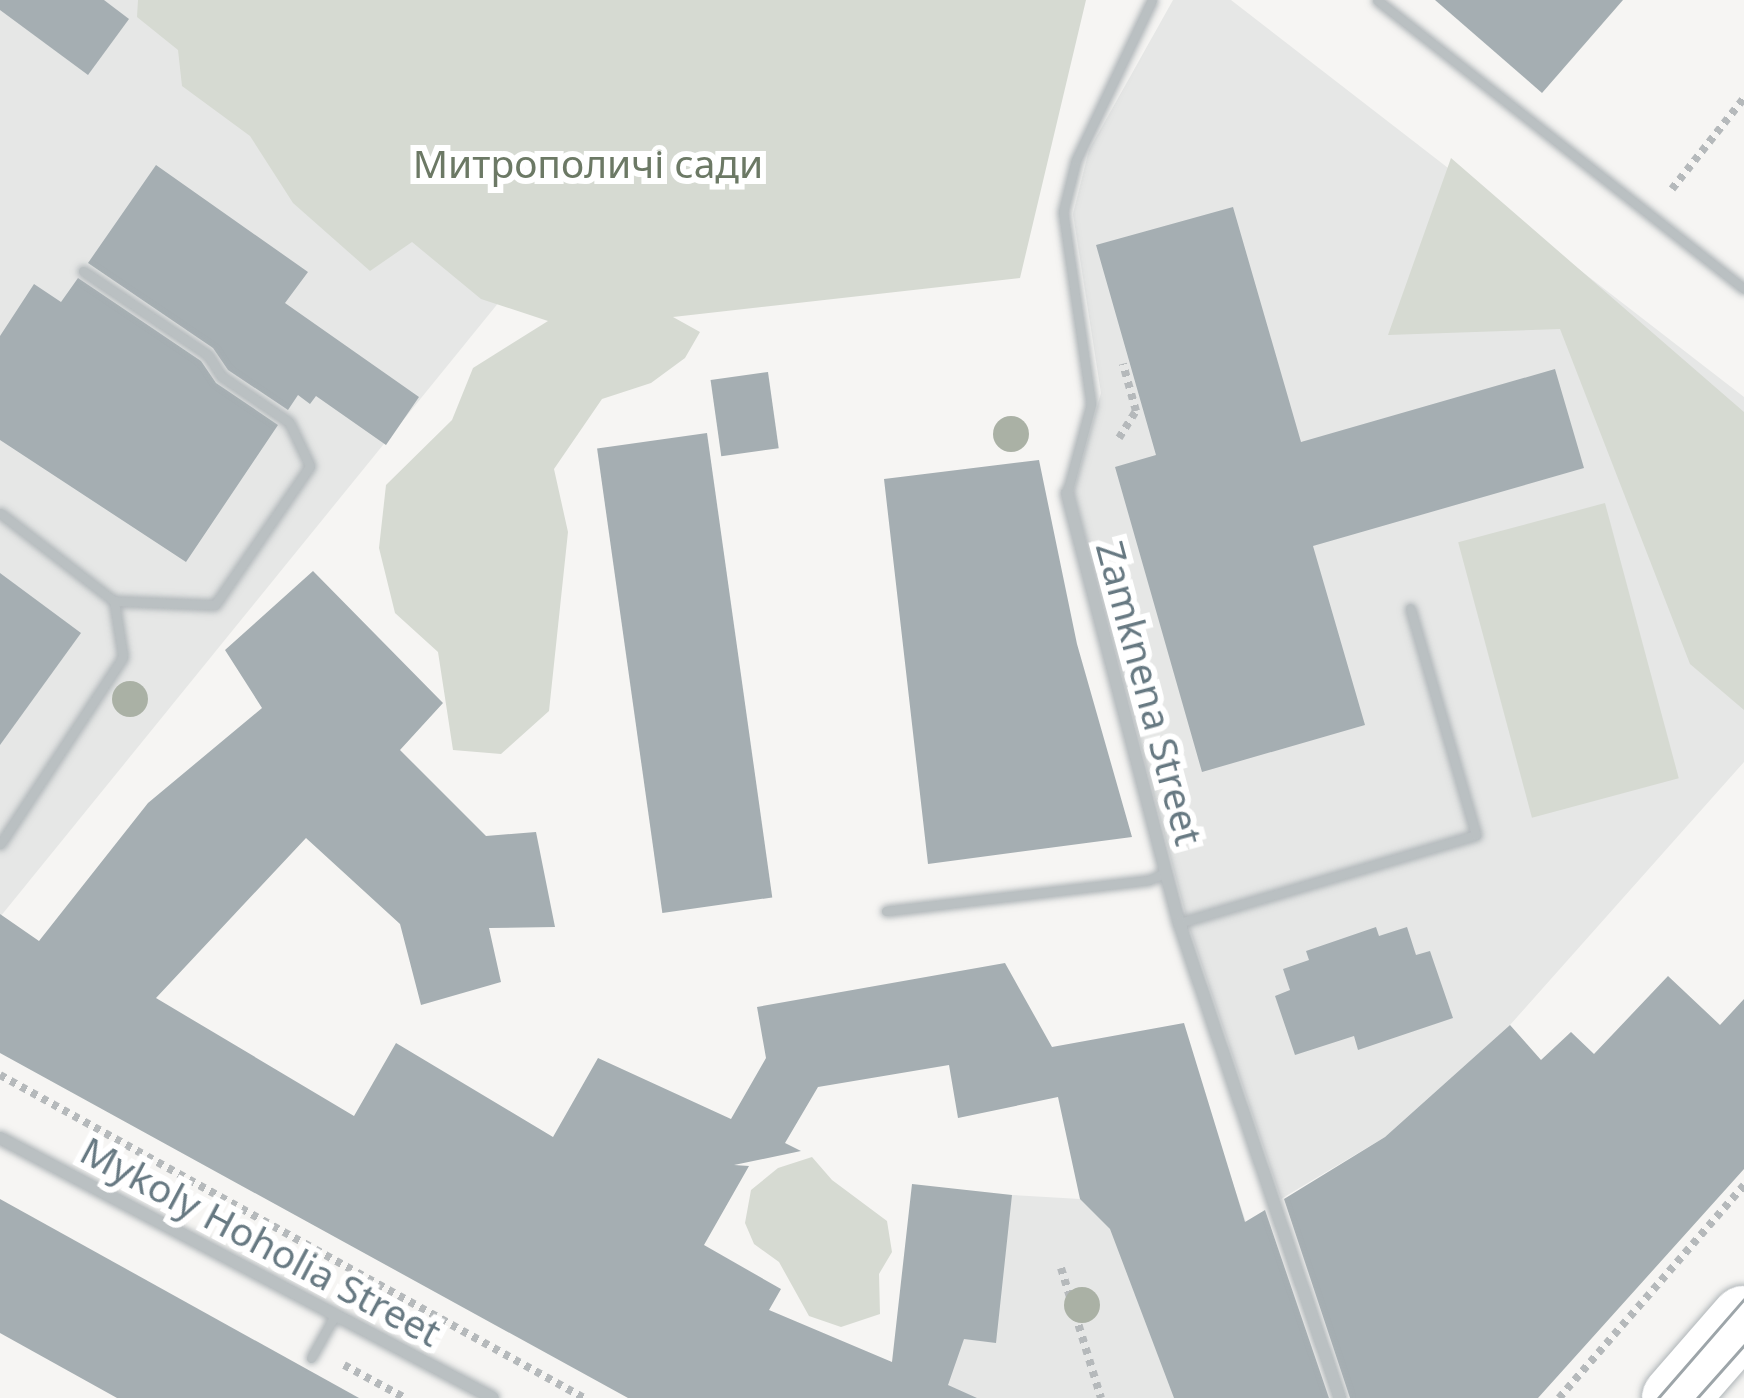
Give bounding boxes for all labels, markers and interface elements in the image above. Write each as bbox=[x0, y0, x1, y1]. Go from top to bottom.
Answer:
park label: Митрополичі сади bbox=[413, 140, 763, 186]
street label: Zamknena Street bbox=[1087, 536, 1213, 850]
street label: Mykoly Hoholia Street bbox=[73, 1126, 449, 1356]

